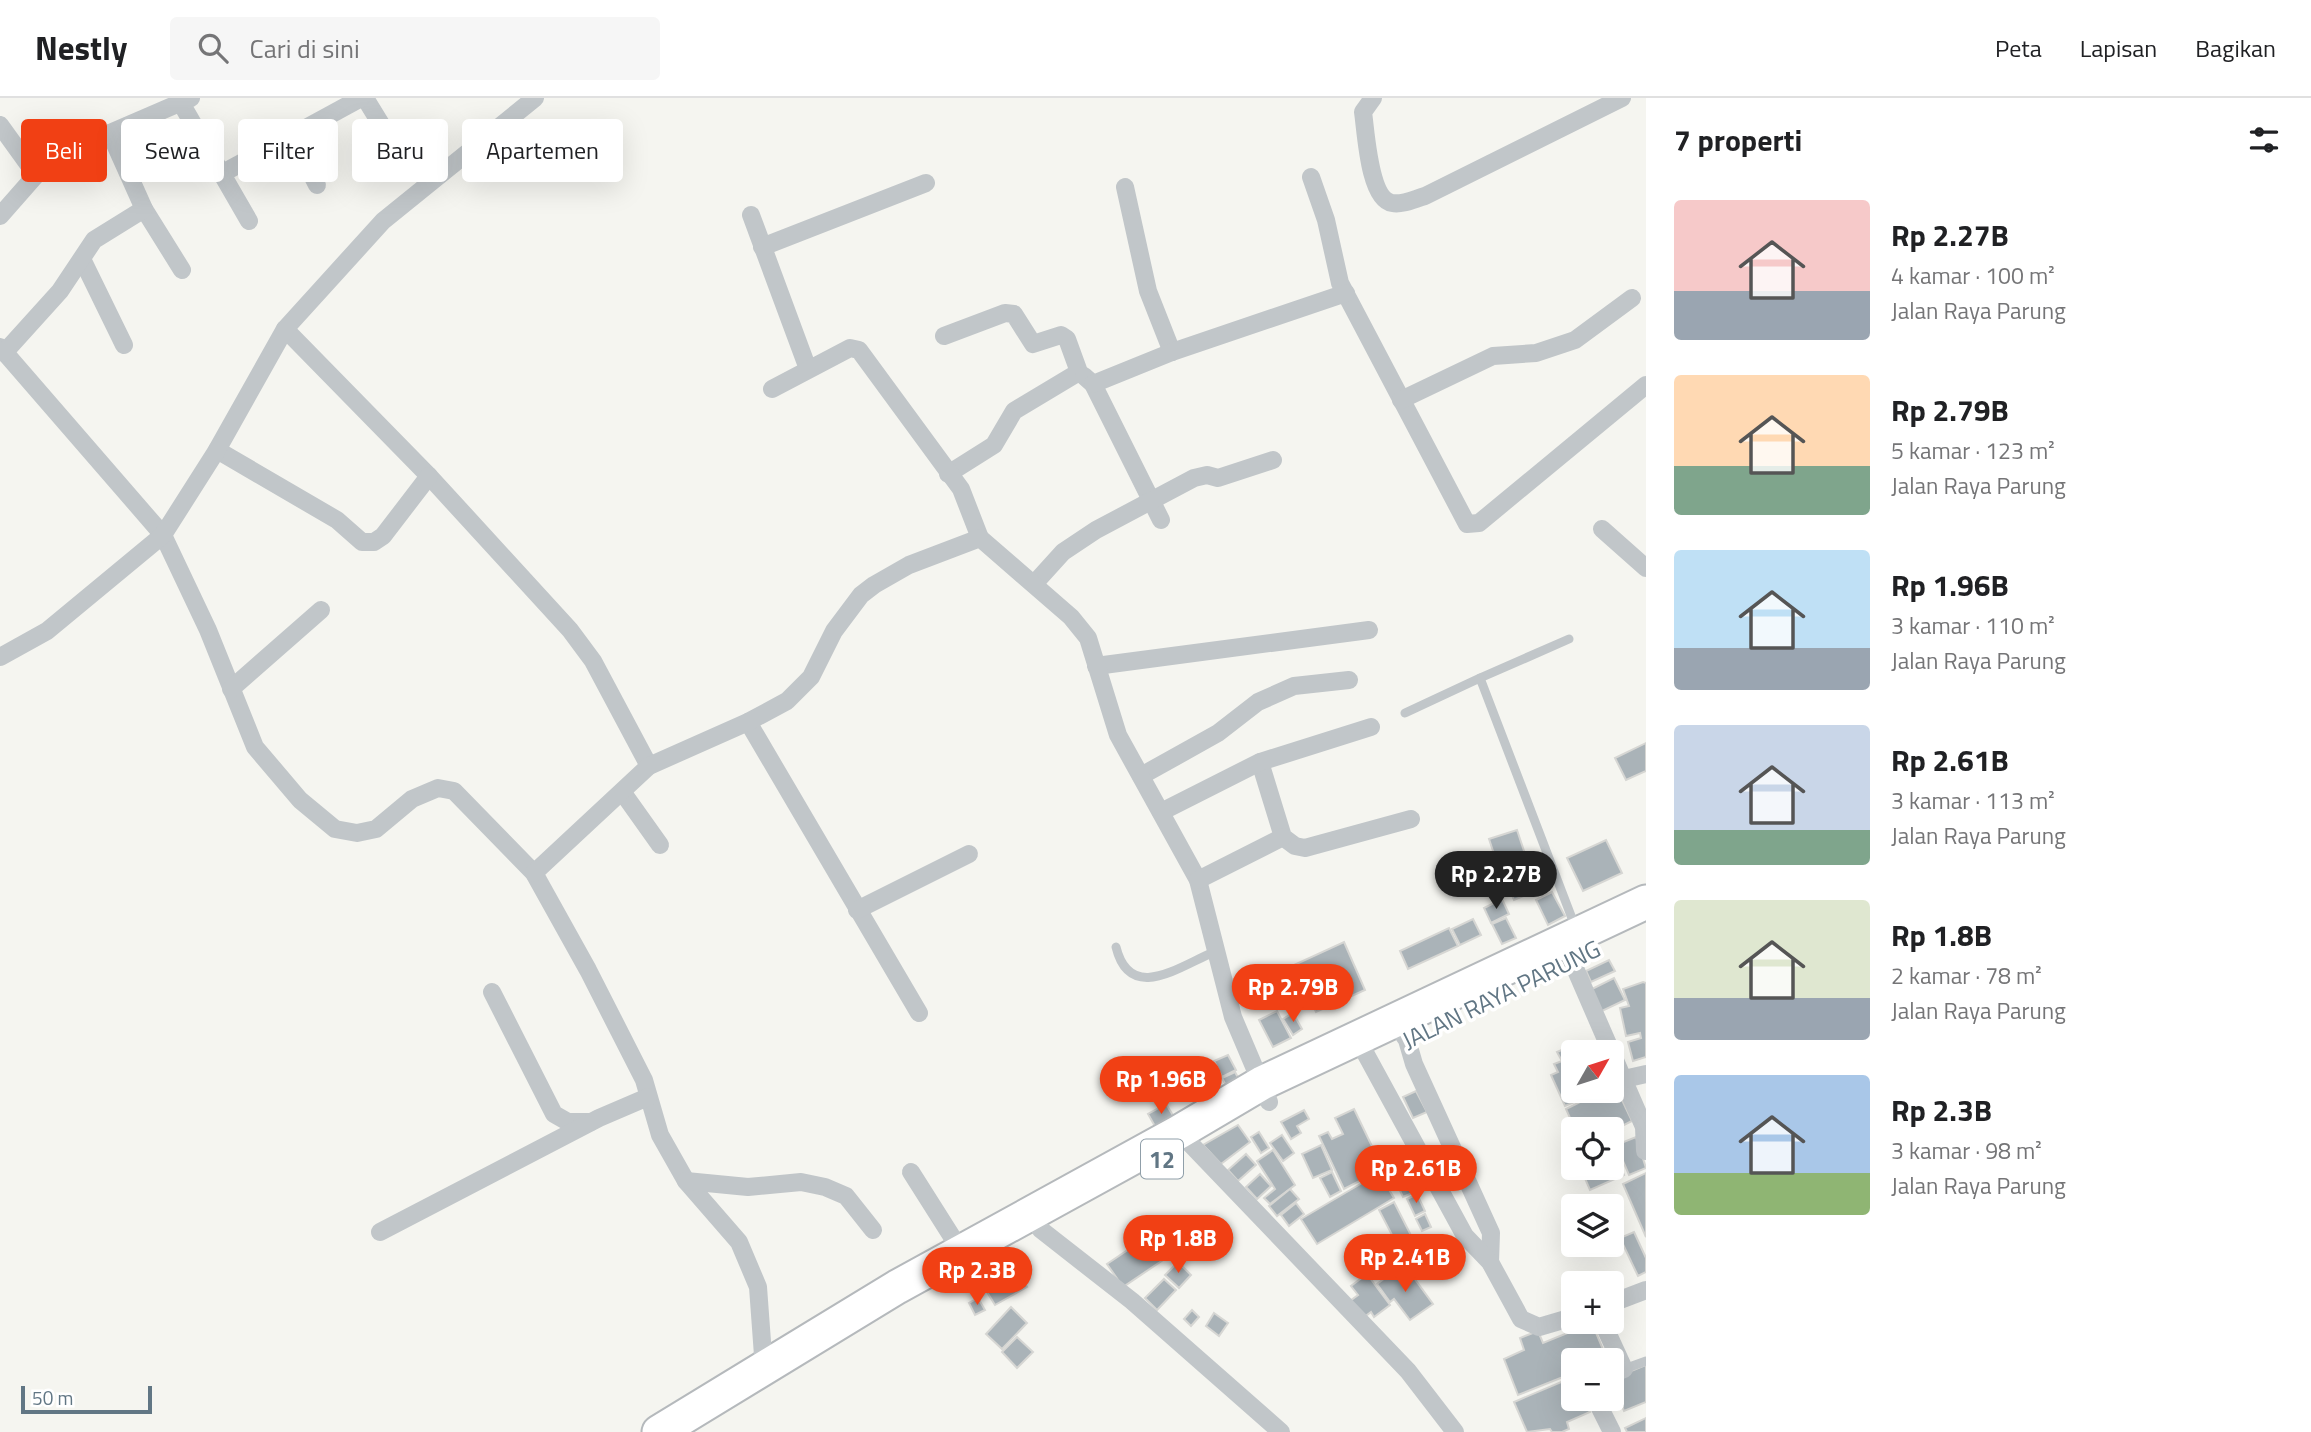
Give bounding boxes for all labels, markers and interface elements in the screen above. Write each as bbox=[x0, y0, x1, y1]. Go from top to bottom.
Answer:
search box bbox=[170, 17, 660, 80]
text: Nestly bbox=[35, 23, 128, 73]
icon: search bbox=[194, 29, 232, 67]
text: Cari di sini bbox=[250, 29, 360, 68]
text: Peta bbox=[1995, 30, 2042, 66]
text: Lapisan bbox=[2080, 30, 2157, 66]
text: Bagikan bbox=[2195, 30, 2276, 66]
text: 7 properti bbox=[1674, 117, 1802, 163]
chip: Beli bbox=[21, 119, 107, 182]
chip: Sewa bbox=[121, 119, 224, 182]
chip: Filter bbox=[238, 119, 338, 182]
chip: Baru bbox=[352, 119, 448, 182]
chip: Apartemen bbox=[462, 119, 623, 182]
icon: filters bbox=[2245, 121, 2283, 159]
text: Rp 2.27B bbox=[1891, 212, 2009, 258]
icon: home bbox=[1730, 228, 1814, 312]
text: 4 kamar · 100 m² bbox=[1891, 258, 2055, 293]
text: Jalan Raya Parung bbox=[1891, 293, 2066, 328]
text: Rp 2.79B bbox=[1891, 387, 2009, 433]
icon: home bbox=[1730, 403, 1814, 487]
text: 5 kamar · 123 m² bbox=[1891, 433, 2055, 468]
text: Jalan Raya Parung bbox=[1891, 468, 2066, 503]
text: Rp 1.96B bbox=[1891, 562, 2009, 608]
icon: home bbox=[1730, 578, 1814, 662]
text: 3 kamar · 110 m² bbox=[1891, 608, 2055, 643]
text: Jalan Raya Parung bbox=[1891, 643, 2066, 678]
text: Rp 2.61B bbox=[1891, 737, 2009, 783]
icon: home bbox=[1730, 753, 1814, 837]
text: 3 kamar · 113 m² bbox=[1891, 783, 2055, 818]
text: Jalan Raya Parung bbox=[1891, 818, 2066, 853]
pin: Rp 2.27B bbox=[1424, 852, 1568, 911]
text: Rp 2.27B bbox=[1451, 856, 1541, 891]
text: Rp 1.8B bbox=[1891, 912, 1992, 958]
icon: home bbox=[1730, 928, 1814, 1012]
street label: JALAN RAYA PARUNG bbox=[1396, 930, 1606, 1058]
text: 2 kamar · 78 m² bbox=[1891, 958, 2042, 993]
pin: Rp 2.79B bbox=[1221, 964, 1365, 1024]
text: Rp 2.79B bbox=[1248, 969, 1338, 1004]
text: Jalan Raya Parung bbox=[1891, 993, 2066, 1028]
north arrow bbox=[1561, 1040, 1624, 1102]
map controls bbox=[1561, 1040, 1624, 1411]
pin: Rp 1.96B bbox=[1089, 1056, 1233, 1116]
text: Rp 1.96B bbox=[1116, 1061, 1206, 1096]
text: Rp 2.3B bbox=[1891, 1087, 1992, 1133]
icon: home bbox=[1730, 1103, 1814, 1187]
button: locate bbox=[1561, 1117, 1624, 1180]
text: 3 kamar · 98 m² bbox=[1891, 1133, 2042, 1168]
road number: 12 bbox=[1141, 1140, 1183, 1178]
pin: Rp 2.61B bbox=[1344, 1146, 1488, 1205]
text: Rp 2.61B bbox=[1371, 1150, 1461, 1185]
text: Jalan Raya Parung bbox=[1891, 1168, 2066, 1203]
button: layers bbox=[1561, 1194, 1624, 1257]
pin: Rp 1.8B bbox=[1113, 1216, 1243, 1275]
text: Rp 1.8B bbox=[1139, 1220, 1217, 1255]
pin: Rp 2.41B bbox=[1333, 1234, 1477, 1294]
text: Rp 2.41B bbox=[1360, 1239, 1450, 1274]
pin: Rp 2.3B bbox=[912, 1248, 1042, 1307]
text: Rp 2.3B bbox=[938, 1252, 1016, 1287]
button: + bbox=[1561, 1271, 1624, 1334]
button: − bbox=[1561, 1348, 1624, 1411]
scale bar bbox=[21, 1383, 152, 1415]
text: 50 m bbox=[32, 1383, 73, 1412]

